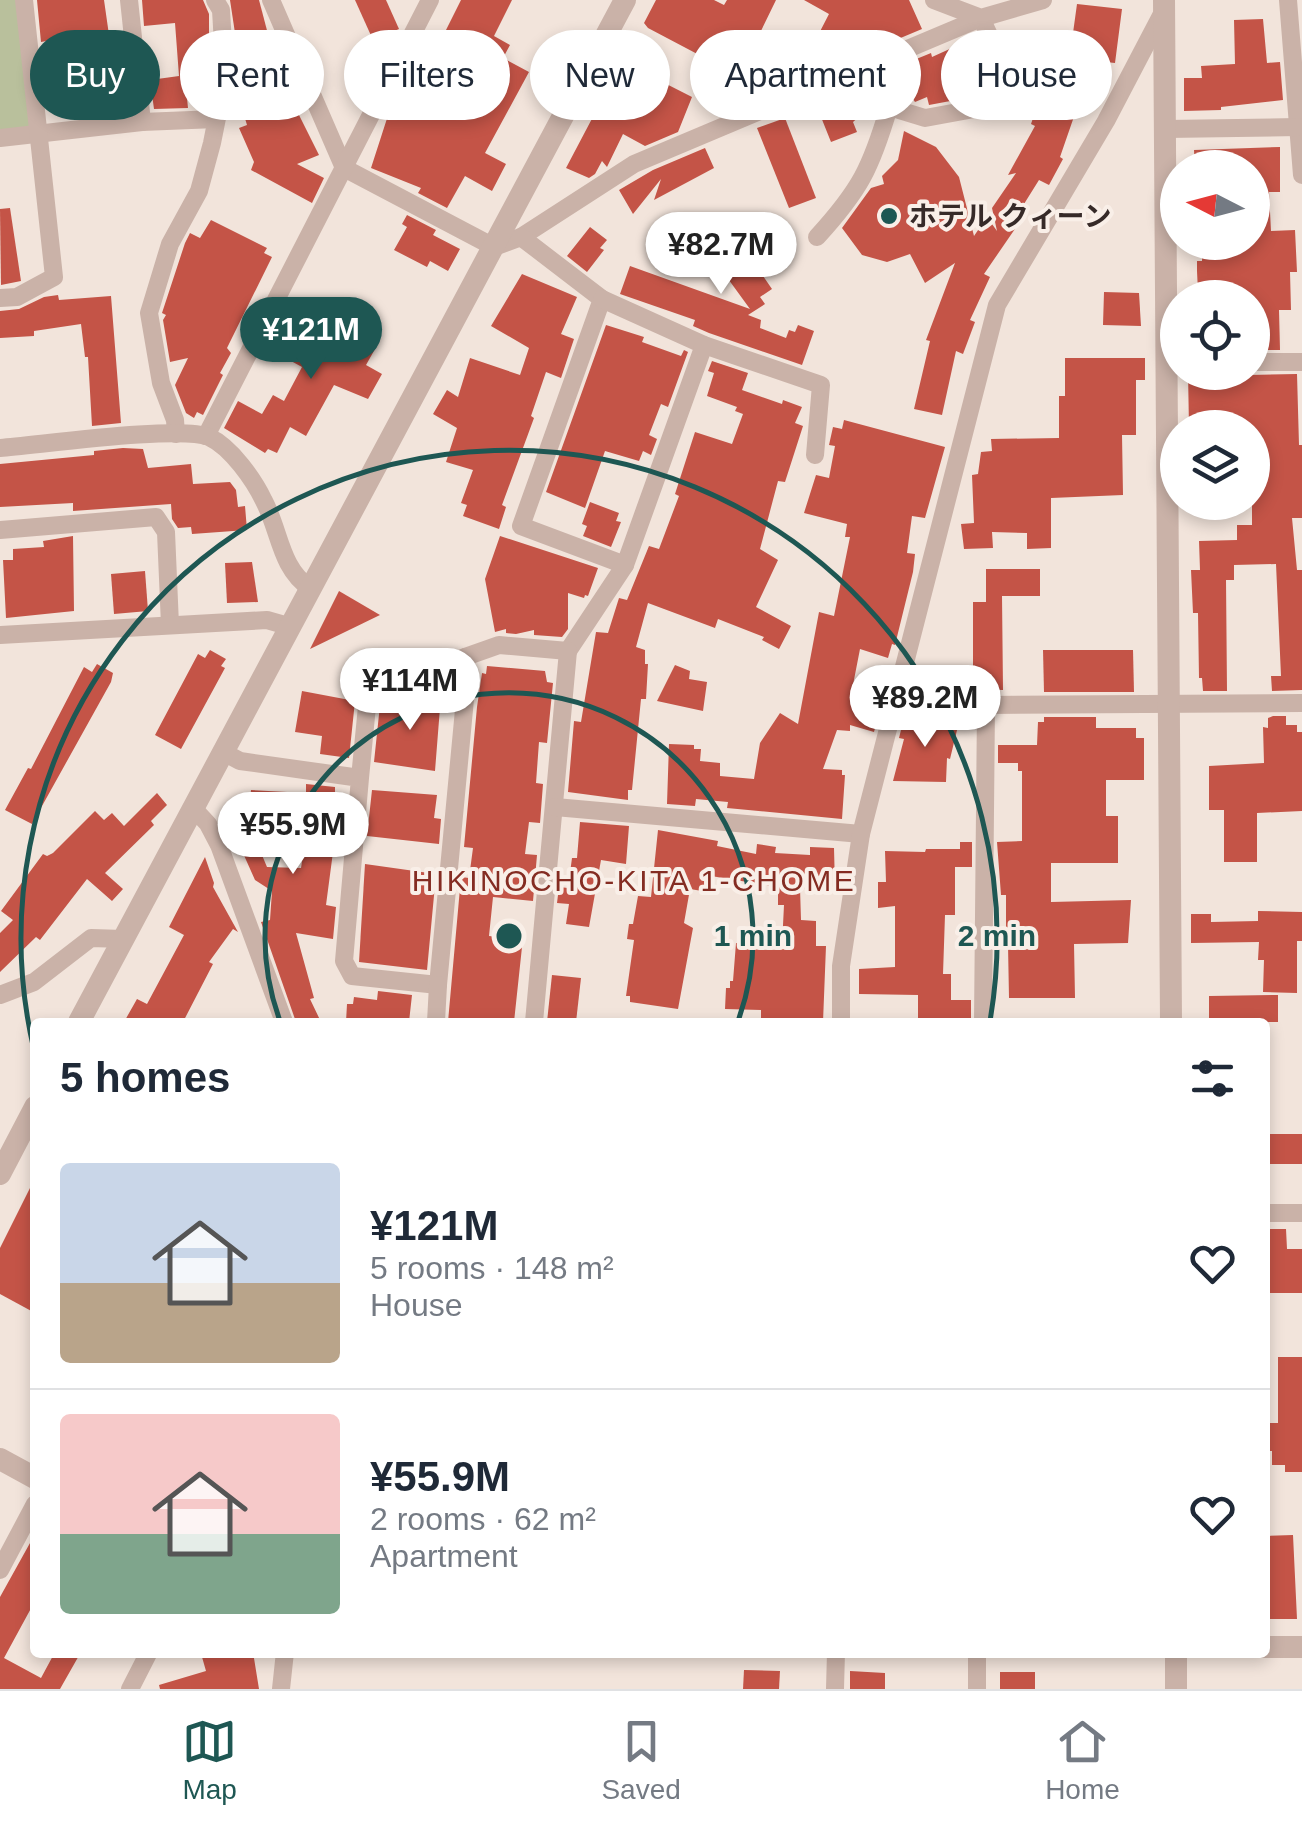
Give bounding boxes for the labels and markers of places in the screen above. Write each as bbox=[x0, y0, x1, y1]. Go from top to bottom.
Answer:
place label: ホテル クィーン bbox=[909, 201, 1111, 232]
marker: ホテル クィーン bbox=[878, 205, 900, 227]
pin: ¥82.7M bbox=[640, 212, 802, 297]
pin: ¥121M bbox=[241, 297, 381, 382]
pin: ¥114M bbox=[340, 648, 480, 733]
pin: ¥89.2M bbox=[844, 665, 1006, 750]
pin: ¥55.9M bbox=[212, 792, 374, 877]
centre of rings bbox=[491, 918, 527, 954]

